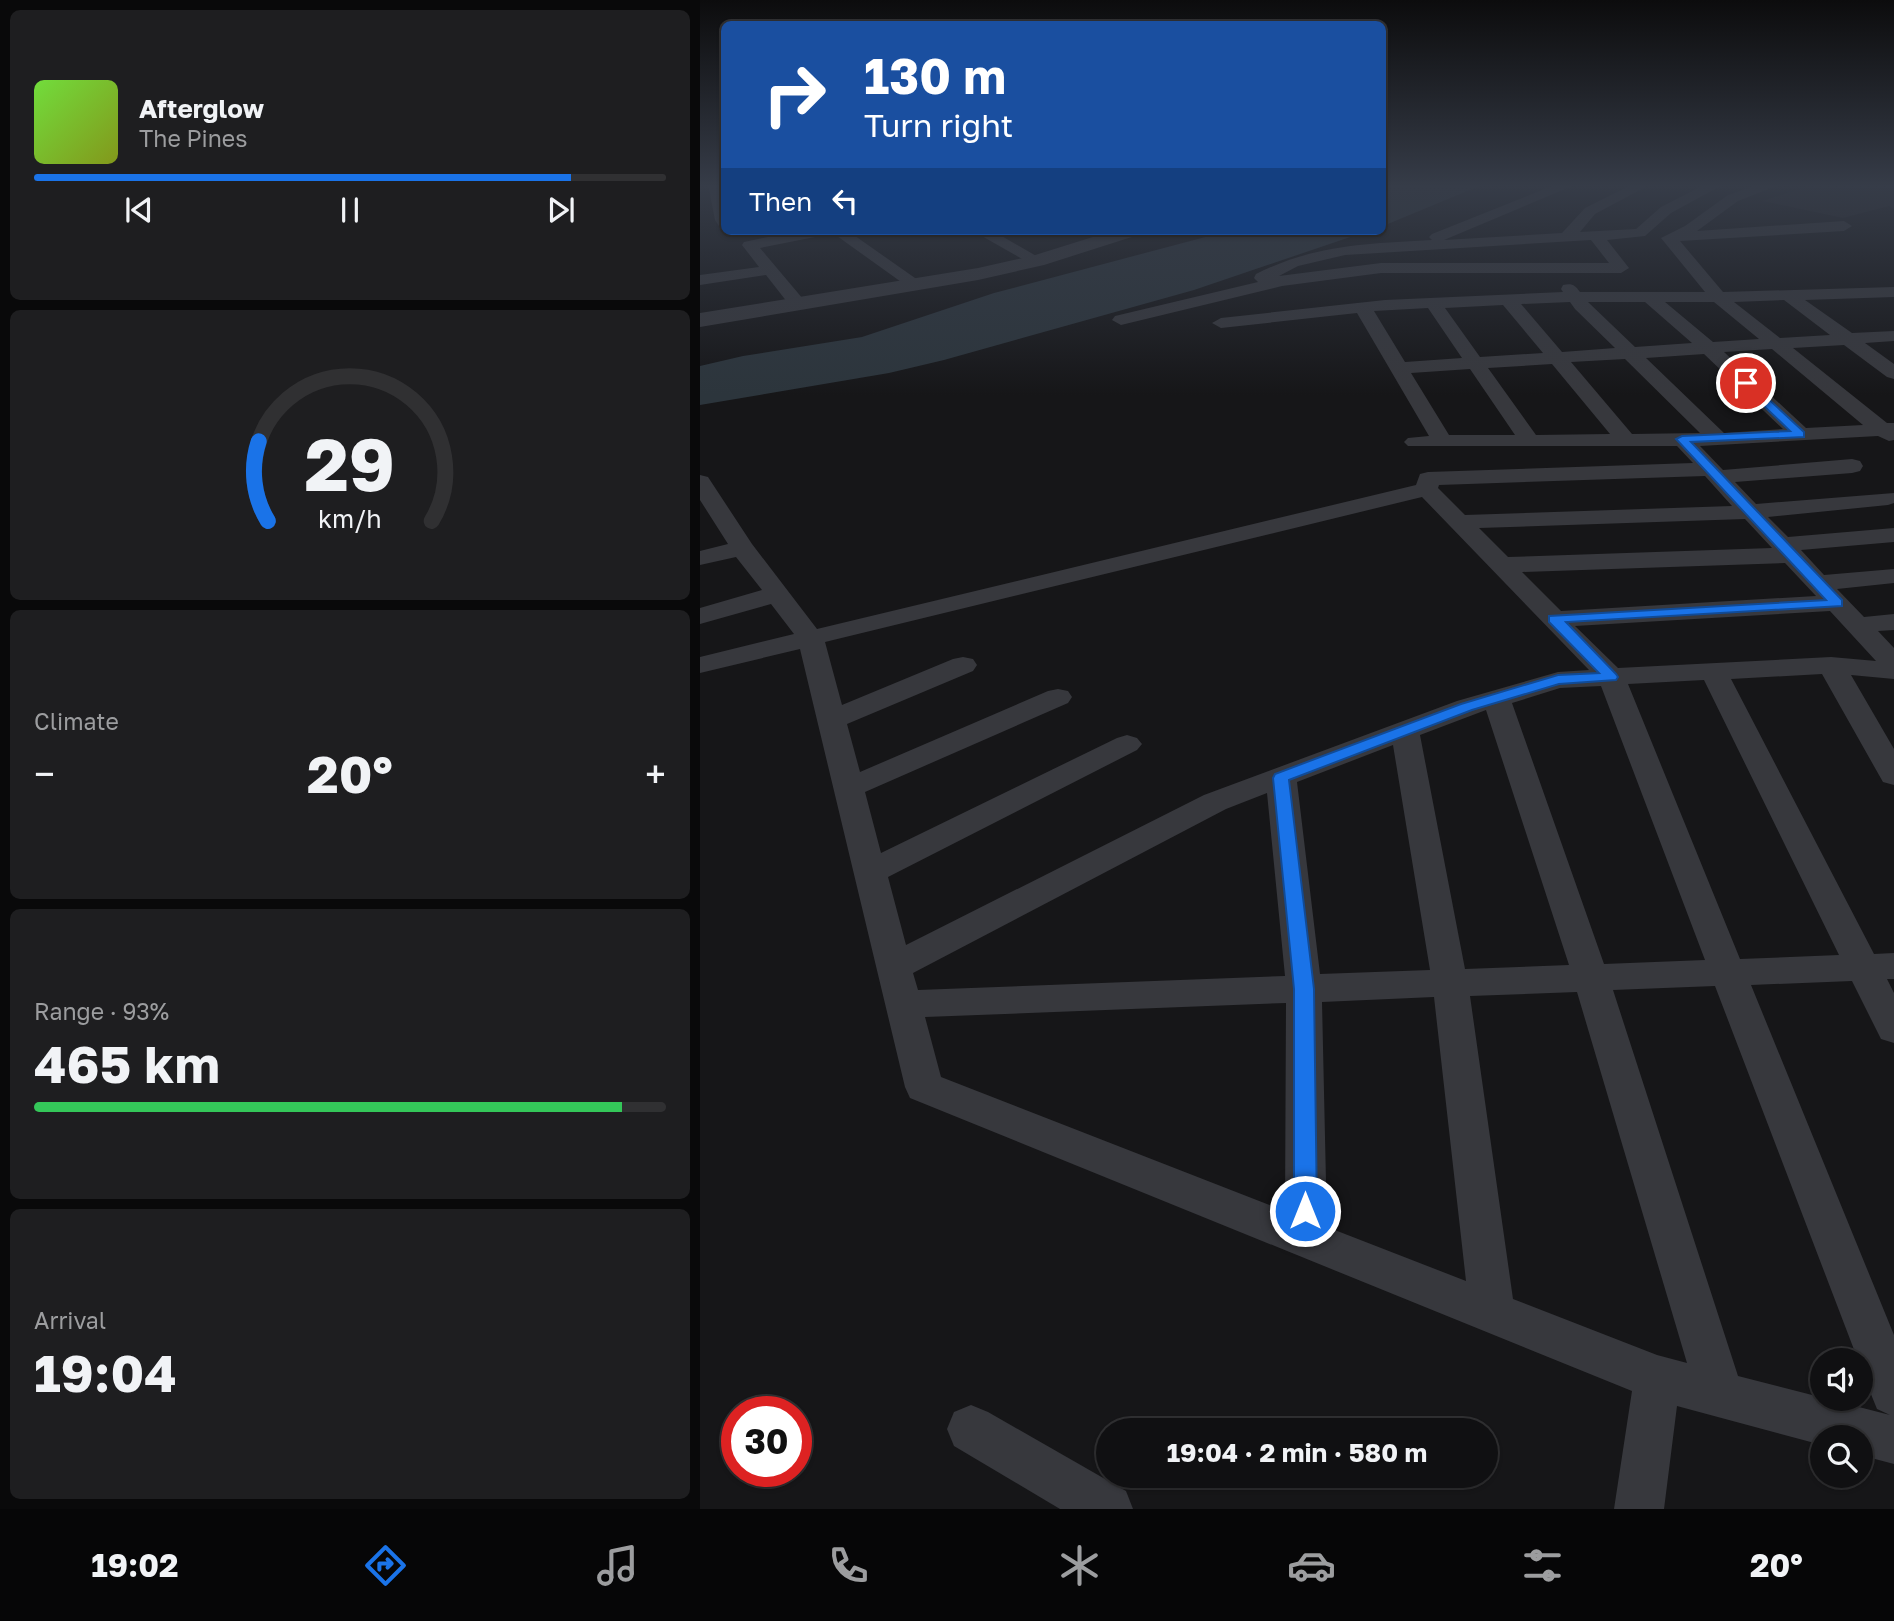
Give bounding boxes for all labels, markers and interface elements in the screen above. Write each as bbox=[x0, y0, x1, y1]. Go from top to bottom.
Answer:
text: 130 m bbox=[864, 46, 1006, 105]
icon: right bbox=[749, 49, 840, 140]
text: Afterglow bbox=[139, 93, 264, 124]
text: Turn right bbox=[864, 106, 1013, 144]
text: The Pines bbox=[139, 124, 247, 152]
icon: left bbox=[826, 182, 864, 220]
text: Then bbox=[749, 186, 812, 217]
icon: previous bbox=[120, 191, 158, 229]
icon: pause bbox=[331, 191, 369, 229]
icon: next bbox=[542, 191, 580, 229]
pin bbox=[1716, 353, 1776, 413]
icon: arrive bbox=[1727, 364, 1765, 402]
text: 29 bbox=[305, 420, 395, 507]
text: km/h bbox=[318, 502, 382, 533]
text: Climate bbox=[34, 707, 119, 735]
text: 20° bbox=[307, 742, 393, 804]
text: − bbox=[34, 751, 55, 796]
text: + bbox=[645, 751, 666, 796]
text: Range · 93% bbox=[34, 997, 169, 1025]
text: 465 km bbox=[34, 1032, 220, 1094]
position arrow bbox=[1268, 1174, 1342, 1248]
text: Arrival bbox=[34, 1306, 106, 1334]
text: 19:04 bbox=[34, 1341, 177, 1403]
map controls bbox=[1810, 1348, 1873, 1488]
button: sound bbox=[1810, 1348, 1873, 1411]
speed limit sign: 30 bbox=[721, 1396, 812, 1487]
button: search bbox=[1810, 1425, 1873, 1488]
text: 19:04 · 2 min · 580 m bbox=[1167, 1437, 1427, 1468]
icon: directions bbox=[361, 1541, 410, 1590]
icon: music bbox=[593, 1541, 642, 1590]
icon: phone bbox=[824, 1541, 873, 1590]
icon: climate bbox=[1055, 1541, 1104, 1590]
icon: car bbox=[1287, 1541, 1336, 1590]
icon: filters bbox=[1518, 1541, 1567, 1590]
text: 19:02 bbox=[91, 1546, 179, 1584]
text: 20° bbox=[1750, 1546, 1803, 1584]

